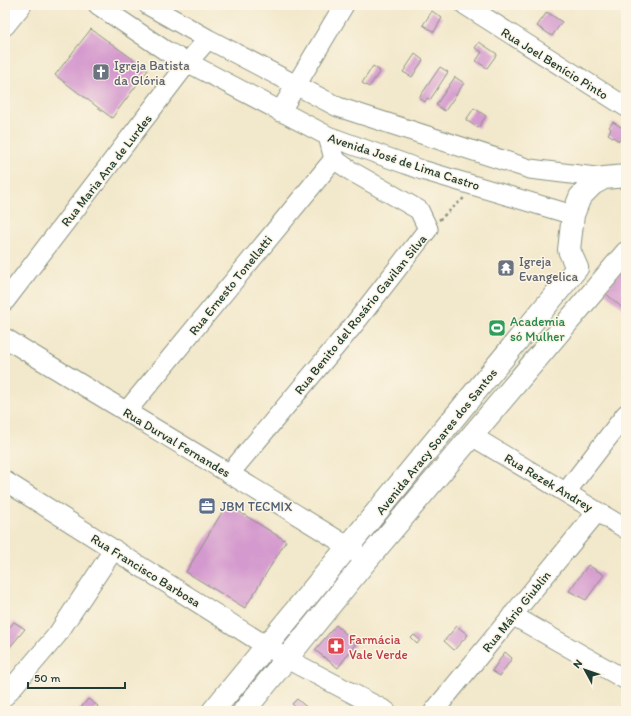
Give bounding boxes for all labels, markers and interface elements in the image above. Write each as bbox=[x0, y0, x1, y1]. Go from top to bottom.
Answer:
street label: Rua Joel Benício Pinto bbox=[498, 24, 611, 103]
place label: Igreja Batista da Glória bbox=[114, 58, 190, 88]
church icon: Igreja Batista da Glória bbox=[91, 62, 111, 82]
street label: Rua Maria Ana de Lurdes bbox=[58, 111, 155, 229]
street label: Avenida José de Lima Castro bbox=[326, 130, 482, 193]
street label: Rua Benito del Rosário Gavilan Silva bbox=[291, 231, 430, 397]
street label: Rua Ernesto Tonellatti bbox=[186, 232, 275, 338]
place label: Igreja Evangelica bbox=[519, 254, 578, 284]
temple icon: Igreja Evangelica bbox=[496, 258, 516, 278]
place label: Academia só Mulher bbox=[510, 314, 566, 344]
sports icon: Academia só Mulher bbox=[487, 318, 507, 338]
street label: Avenida Aracy Soares dos Santos bbox=[373, 365, 500, 518]
street label: Rua Durval Fernandes bbox=[120, 404, 233, 481]
street label: Rua Rezek Andrey bbox=[502, 450, 596, 515]
office icon: JBM TECMIX bbox=[197, 496, 217, 516]
place label: JBM TECMIX bbox=[220, 499, 293, 514]
street label: Rua Francisco Barbosa bbox=[88, 531, 204, 611]
street label: Rua Mário Giublin bbox=[479, 567, 554, 655]
place label: Farmácia Vale Verde bbox=[349, 632, 408, 662]
pharmacy icon: Farmácia Vale Verde bbox=[326, 636, 346, 656]
north arrow bbox=[565, 650, 605, 690]
text: N bbox=[570, 657, 585, 671]
scale bar bbox=[28, 664, 125, 690]
text: 50 m bbox=[34, 671, 60, 685]

